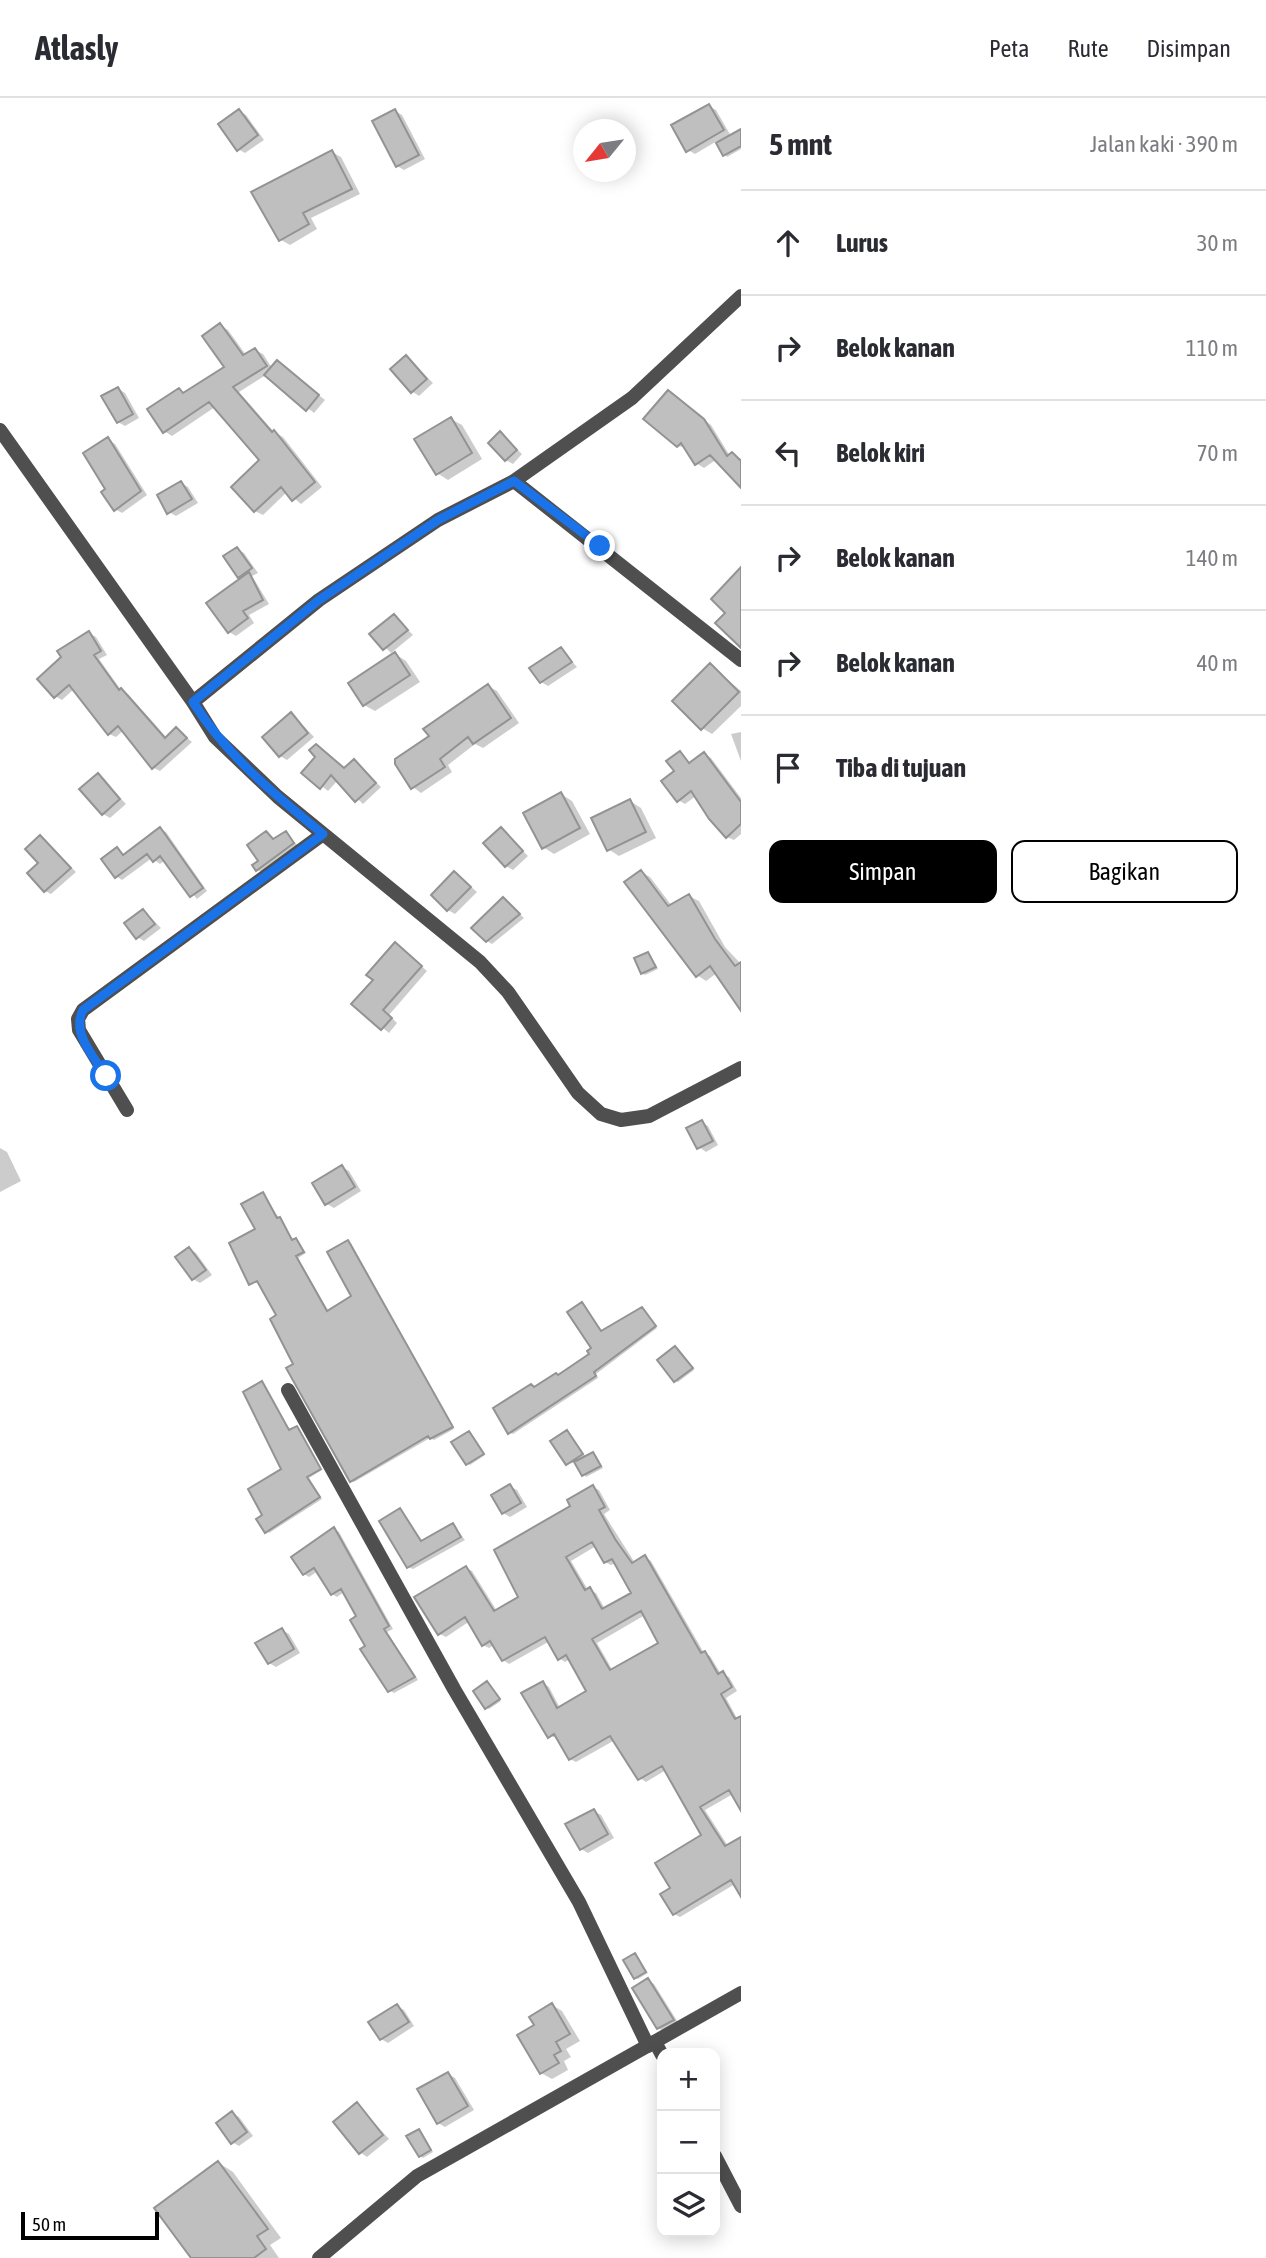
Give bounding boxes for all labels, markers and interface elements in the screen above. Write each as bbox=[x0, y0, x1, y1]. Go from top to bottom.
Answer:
text: Atlasly bbox=[35, 29, 118, 67]
text: Peta bbox=[989, 35, 1029, 62]
text: Rute bbox=[1067, 35, 1109, 62]
text: Disimpan bbox=[1147, 35, 1231, 62]
north arrow bbox=[573, 119, 636, 182]
text: 5 mnt bbox=[769, 127, 832, 161]
text: Jalan kaki · 390 m bbox=[1090, 131, 1238, 157]
icon: ahead bbox=[769, 224, 807, 262]
text: Lurus bbox=[836, 228, 888, 258]
text: 30 m bbox=[1197, 230, 1238, 256]
icon: right bbox=[769, 329, 807, 367]
text: Belok kanan bbox=[836, 333, 955, 363]
text: 110 m bbox=[1186, 335, 1238, 361]
icon: left bbox=[769, 434, 807, 472]
text: Belok kiri bbox=[836, 438, 925, 468]
text: 70 m bbox=[1197, 440, 1238, 466]
route end bbox=[584, 530, 615, 561]
icon: right bbox=[769, 539, 807, 577]
text: Belok kanan bbox=[836, 543, 955, 573]
text: 140 m bbox=[1186, 545, 1238, 571]
icon: right bbox=[769, 644, 807, 682]
text: Belok kanan bbox=[836, 648, 955, 678]
text: 40 m bbox=[1197, 650, 1238, 676]
icon: arrive bbox=[769, 749, 807, 787]
text: Tiba di tujuan bbox=[836, 753, 966, 783]
button: Simpan bbox=[769, 840, 997, 903]
button: Bagikan bbox=[1011, 840, 1238, 903]
route start bbox=[90, 1060, 121, 1091]
map controls bbox=[657, 2048, 720, 2237]
button: + bbox=[657, 2048, 720, 2111]
button: − bbox=[657, 2111, 720, 2174]
button: layers bbox=[657, 2174, 720, 2237]
scale bar bbox=[21, 2209, 159, 2241]
text: 50 m bbox=[32, 2213, 66, 2235]

